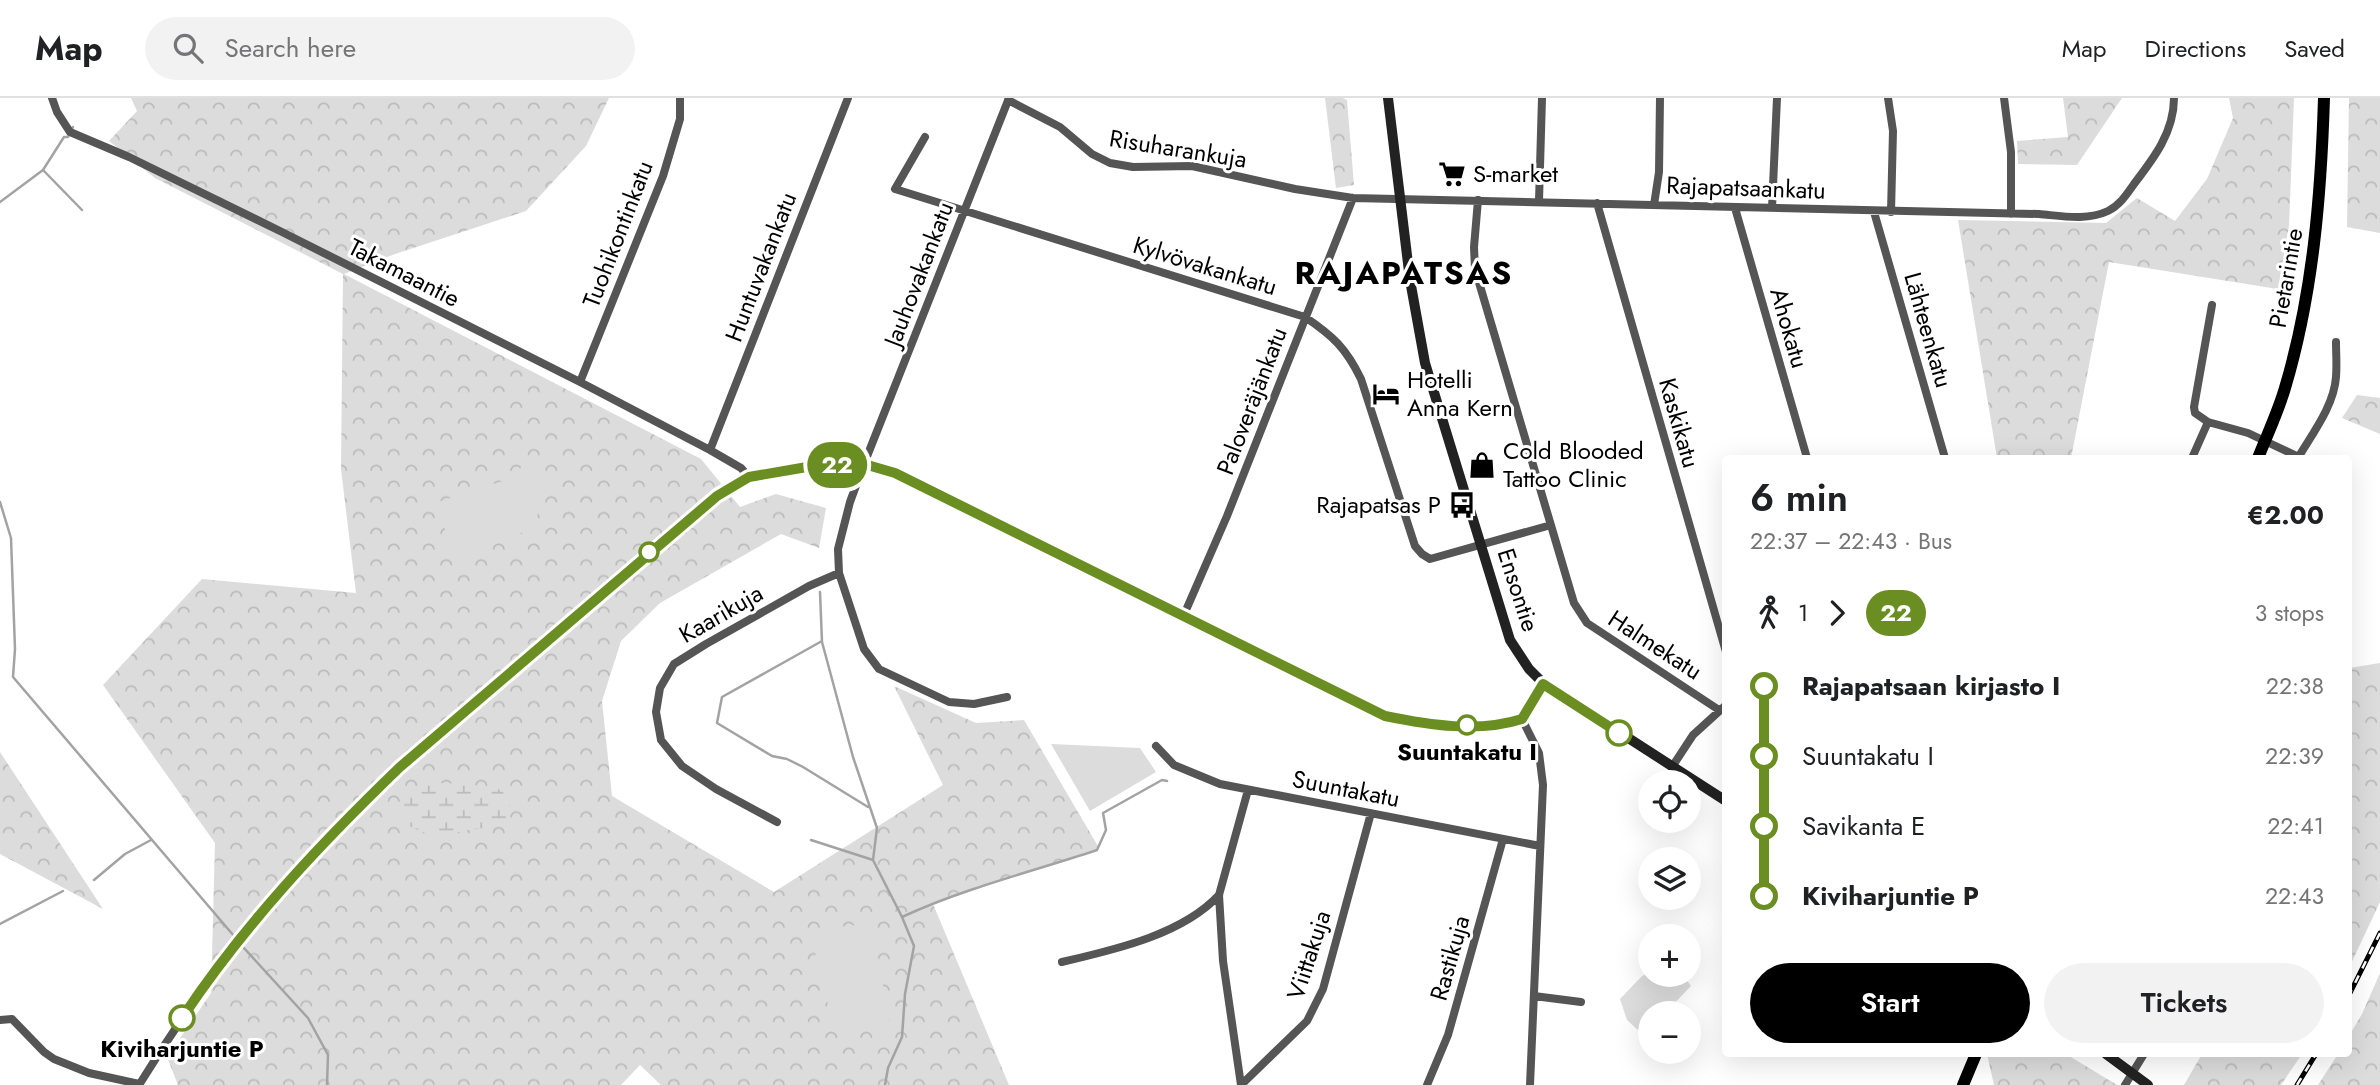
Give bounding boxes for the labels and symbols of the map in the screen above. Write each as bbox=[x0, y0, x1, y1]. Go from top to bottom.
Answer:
street label: Risuharankuja bbox=[1107, 120, 1249, 177]
street label: Tuohikontinkatu bbox=[573, 155, 662, 312]
place label: S-market bbox=[1473, 156, 1558, 191]
supermarket icon: S-market bbox=[1437, 159, 1467, 189]
street label: Rajapatsaankatu bbox=[1666, 167, 1826, 208]
street label: Huntuvakankatu bbox=[716, 187, 805, 347]
street label: Jauhovakankatu bbox=[874, 196, 962, 354]
street label: Pietarintie bbox=[2260, 225, 2311, 330]
street label: Kylvövakankatu bbox=[1129, 227, 1281, 304]
street label: Takamaantie bbox=[342, 229, 466, 316]
district label: RAJAPATSAS bbox=[1295, 250, 1513, 296]
street label: Lähteenkatu bbox=[1895, 268, 1962, 392]
street label: Ahokatu bbox=[1761, 284, 1818, 372]
street label: Paloveräjänkatu bbox=[1207, 322, 1296, 480]
place label: Hotelli Anna Kern bbox=[1407, 362, 1513, 425]
street label: Kaskikatu bbox=[1650, 374, 1709, 472]
hotel icon: Hotelli Anna Kern bbox=[1371, 379, 1401, 409]
place label: Cold Blooded Tattoo Clinic bbox=[1503, 433, 1644, 496]
line badge: 22 bbox=[806, 442, 868, 488]
shop icon: Cold Blooded Tattoo Clinic bbox=[1467, 450, 1497, 480]
place label: Rajapatsas P bbox=[1316, 487, 1441, 522]
bus stop icon: Rajapatsas P bbox=[1447, 490, 1477, 520]
unlabelled marker bbox=[639, 542, 659, 562]
street label: Ensontie bbox=[1489, 544, 1548, 636]
street label: Kaarikuja bbox=[672, 576, 769, 652]
street label: Halmekatu bbox=[1601, 601, 1709, 688]
marker: Suuntakatu I bbox=[1457, 715, 1477, 735]
unlabelled marker bbox=[1606, 720, 1632, 746]
place label: Suuntakatu I bbox=[1397, 734, 1537, 769]
street label: Suuntakatu bbox=[1289, 761, 1403, 816]
street label: Viittakuja bbox=[1278, 906, 1339, 1004]
street label: Rastikuja bbox=[1421, 911, 1478, 1005]
marker: Kiviharjuntie P bbox=[169, 1005, 195, 1031]
place label: Kiviharjuntie P bbox=[100, 1031, 264, 1066]

